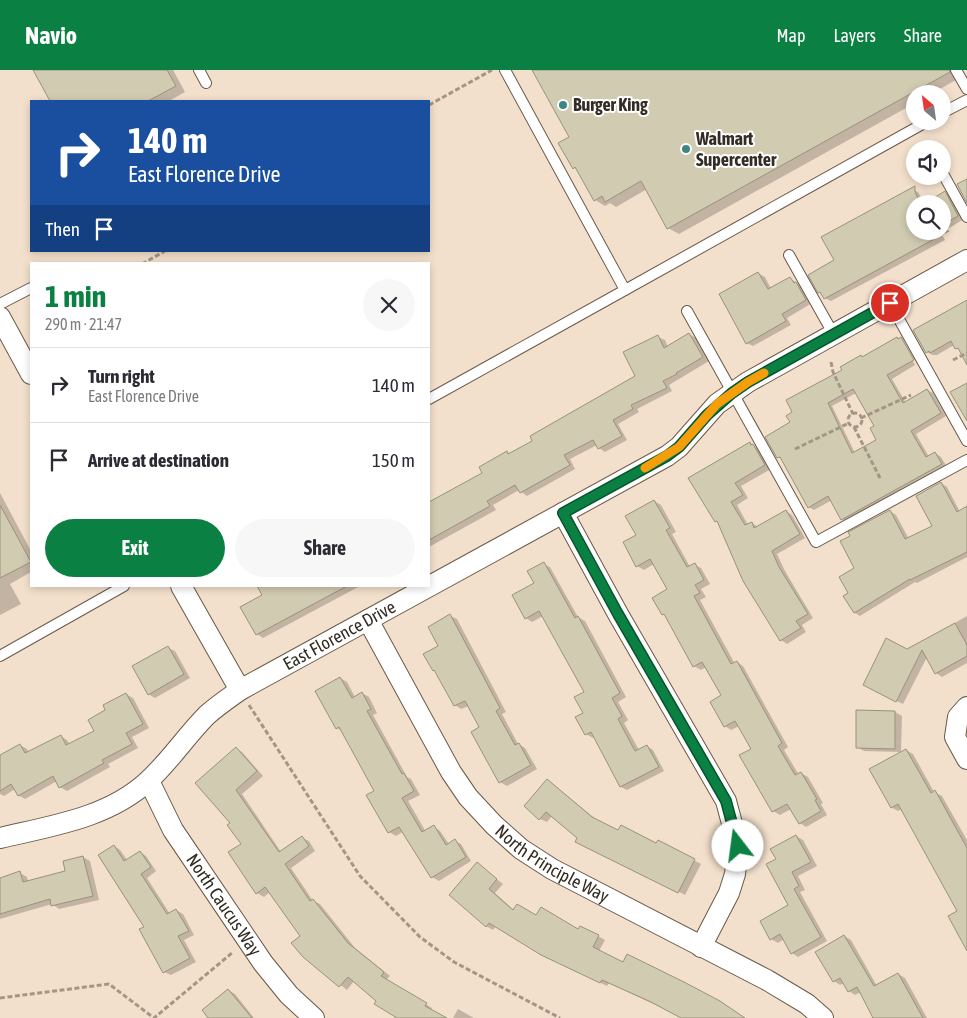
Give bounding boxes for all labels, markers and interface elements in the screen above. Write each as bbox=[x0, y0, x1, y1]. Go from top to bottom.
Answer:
text: Navio bbox=[25, 22, 77, 49]
text: Map bbox=[776, 25, 805, 46]
text: Layers bbox=[833, 25, 876, 46]
text: Share bbox=[904, 25, 942, 46]
north arrow bbox=[906, 85, 951, 130]
map controls bbox=[906, 85, 951, 240]
place label: Burger King bbox=[573, 94, 648, 115]
marker: Burger King bbox=[557, 99, 569, 111]
icon: right bbox=[45, 120, 110, 185]
text: 140 m bbox=[128, 120, 207, 160]
place label: Walmart Supercenter bbox=[695, 128, 777, 170]
button: sound bbox=[906, 140, 951, 185]
marker: Walmart Supercenter bbox=[680, 143, 692, 155]
text: East Florence Drive bbox=[128, 161, 281, 187]
button: search bbox=[906, 195, 951, 240]
icon: arrive bbox=[90, 215, 118, 243]
text: Then bbox=[45, 218, 80, 240]
text: 1 min bbox=[45, 279, 106, 313]
button: close bbox=[363, 279, 415, 331]
pin bbox=[869, 282, 911, 324]
icon: arrive bbox=[876, 289, 904, 317]
text: 290 m · 21:47 bbox=[45, 315, 122, 333]
text: Turn right bbox=[88, 365, 155, 387]
icon: right bbox=[45, 371, 73, 399]
text: 140 m bbox=[372, 374, 415, 396]
text: East Florence Drive bbox=[88, 387, 199, 405]
icon: arrive bbox=[45, 446, 73, 474]
text: Arrive at destination bbox=[88, 449, 229, 471]
text: 150 m bbox=[372, 449, 415, 471]
button: Exit bbox=[45, 519, 225, 577]
button: Share bbox=[235, 519, 415, 577]
street label: East Florence Drive bbox=[279, 596, 399, 674]
position arrow bbox=[711, 819, 763, 871]
street label: North Principle Way bbox=[491, 820, 613, 907]
street label: North Caucus Way bbox=[182, 850, 266, 960]

